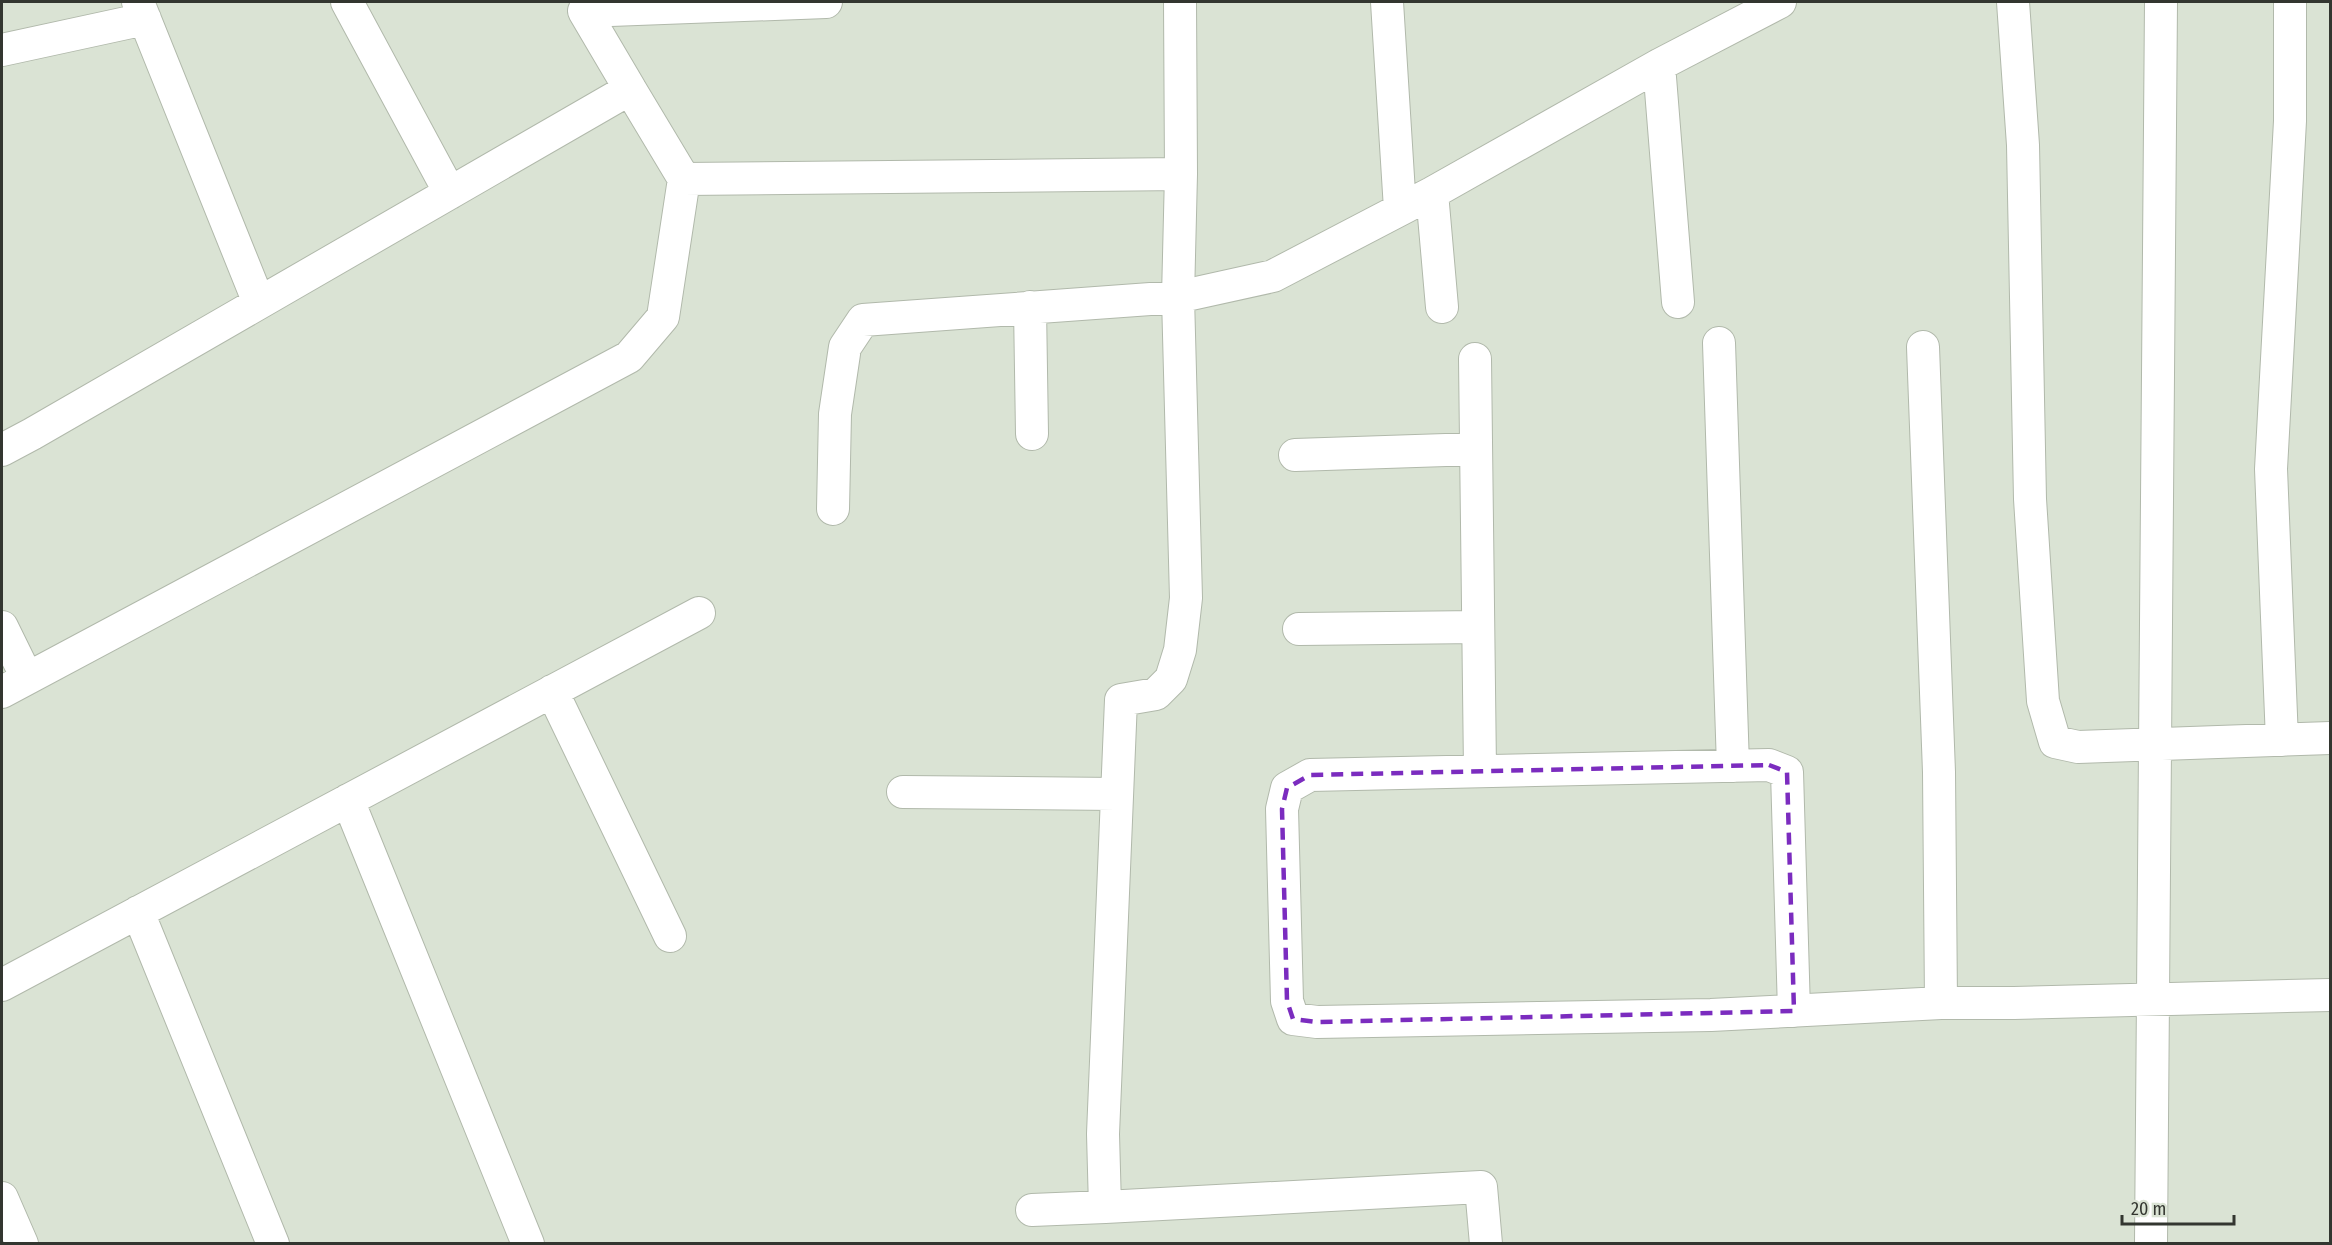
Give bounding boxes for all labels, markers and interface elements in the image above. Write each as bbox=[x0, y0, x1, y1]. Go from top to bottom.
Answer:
scale bar bbox=[2122, 1188, 2234, 1226]
text: 20 m bbox=[2131, 1198, 2166, 1220]

